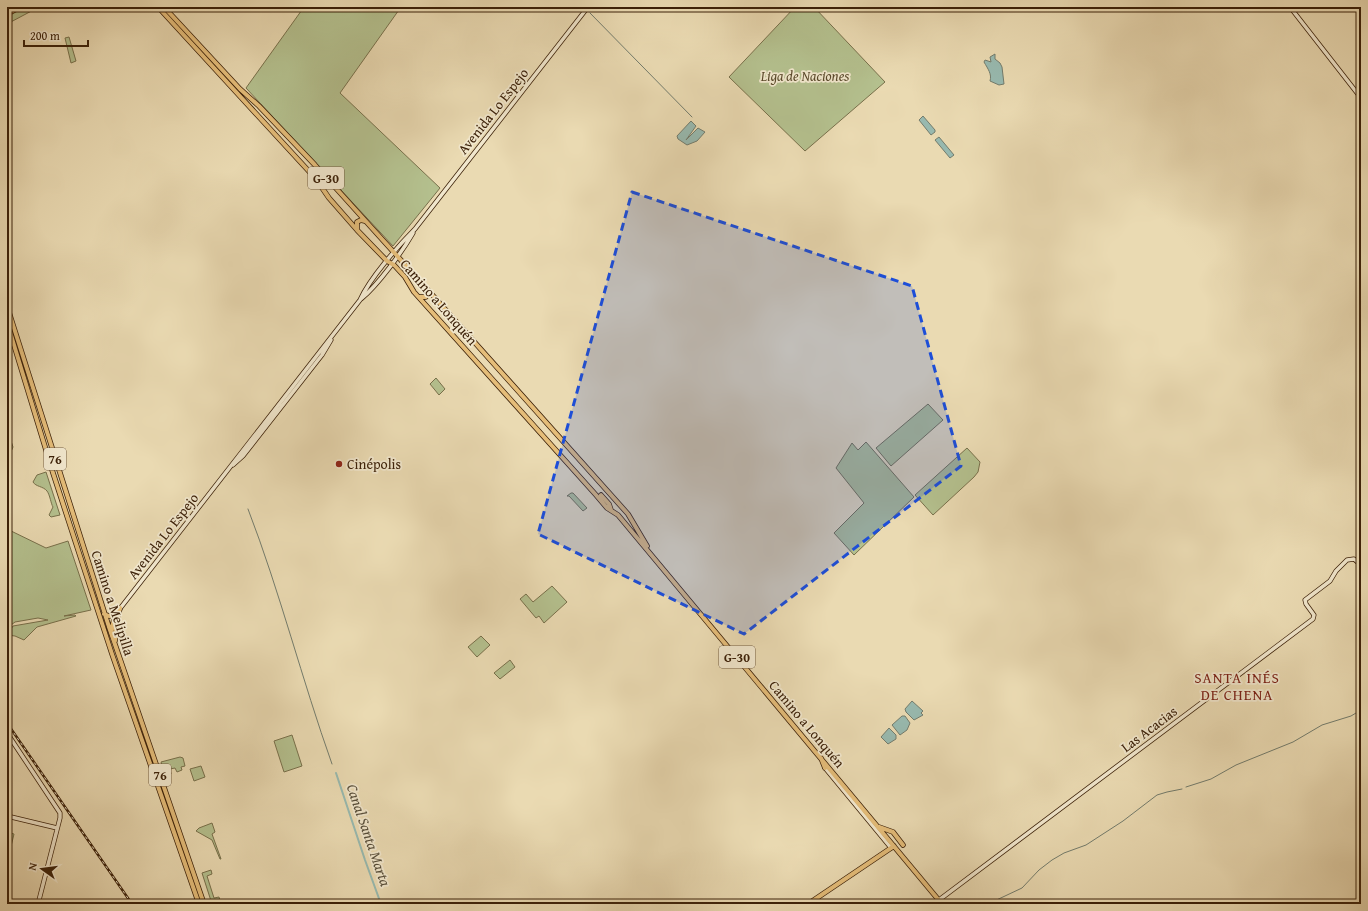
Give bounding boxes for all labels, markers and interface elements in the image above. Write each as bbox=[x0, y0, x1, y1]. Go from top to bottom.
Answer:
scale bar bbox=[24, 22, 88, 48]
text: 200 m bbox=[30, 27, 60, 44]
street label: Avenida Lo Espejo bbox=[453, 64, 533, 158]
park label: Liga de Naciones bbox=[760, 66, 849, 86]
road number: G-30 bbox=[308, 167, 344, 189]
street label: Camino a Lonquén bbox=[396, 254, 482, 350]
road number: 76 bbox=[44, 448, 66, 470]
place label: Cinépolis bbox=[347, 454, 401, 474]
marker: Cinépolis bbox=[334, 459, 344, 469]
street label: Avenida Lo Espejo bbox=[123, 489, 203, 583]
street label: Camino a Melipilla bbox=[87, 548, 140, 658]
road number: G-30 bbox=[719, 646, 755, 668]
district label: SANTA INÉS DE CHENA bbox=[1194, 667, 1280, 705]
street label: Camino a Lonquén bbox=[764, 676, 850, 772]
street label: Las Acacias bbox=[1117, 701, 1181, 757]
road number: 76 bbox=[149, 764, 171, 786]
water label: Canal Santa Marta bbox=[342, 781, 396, 889]
north arrow bbox=[22, 849, 62, 889]
text: N bbox=[24, 860, 41, 872]

